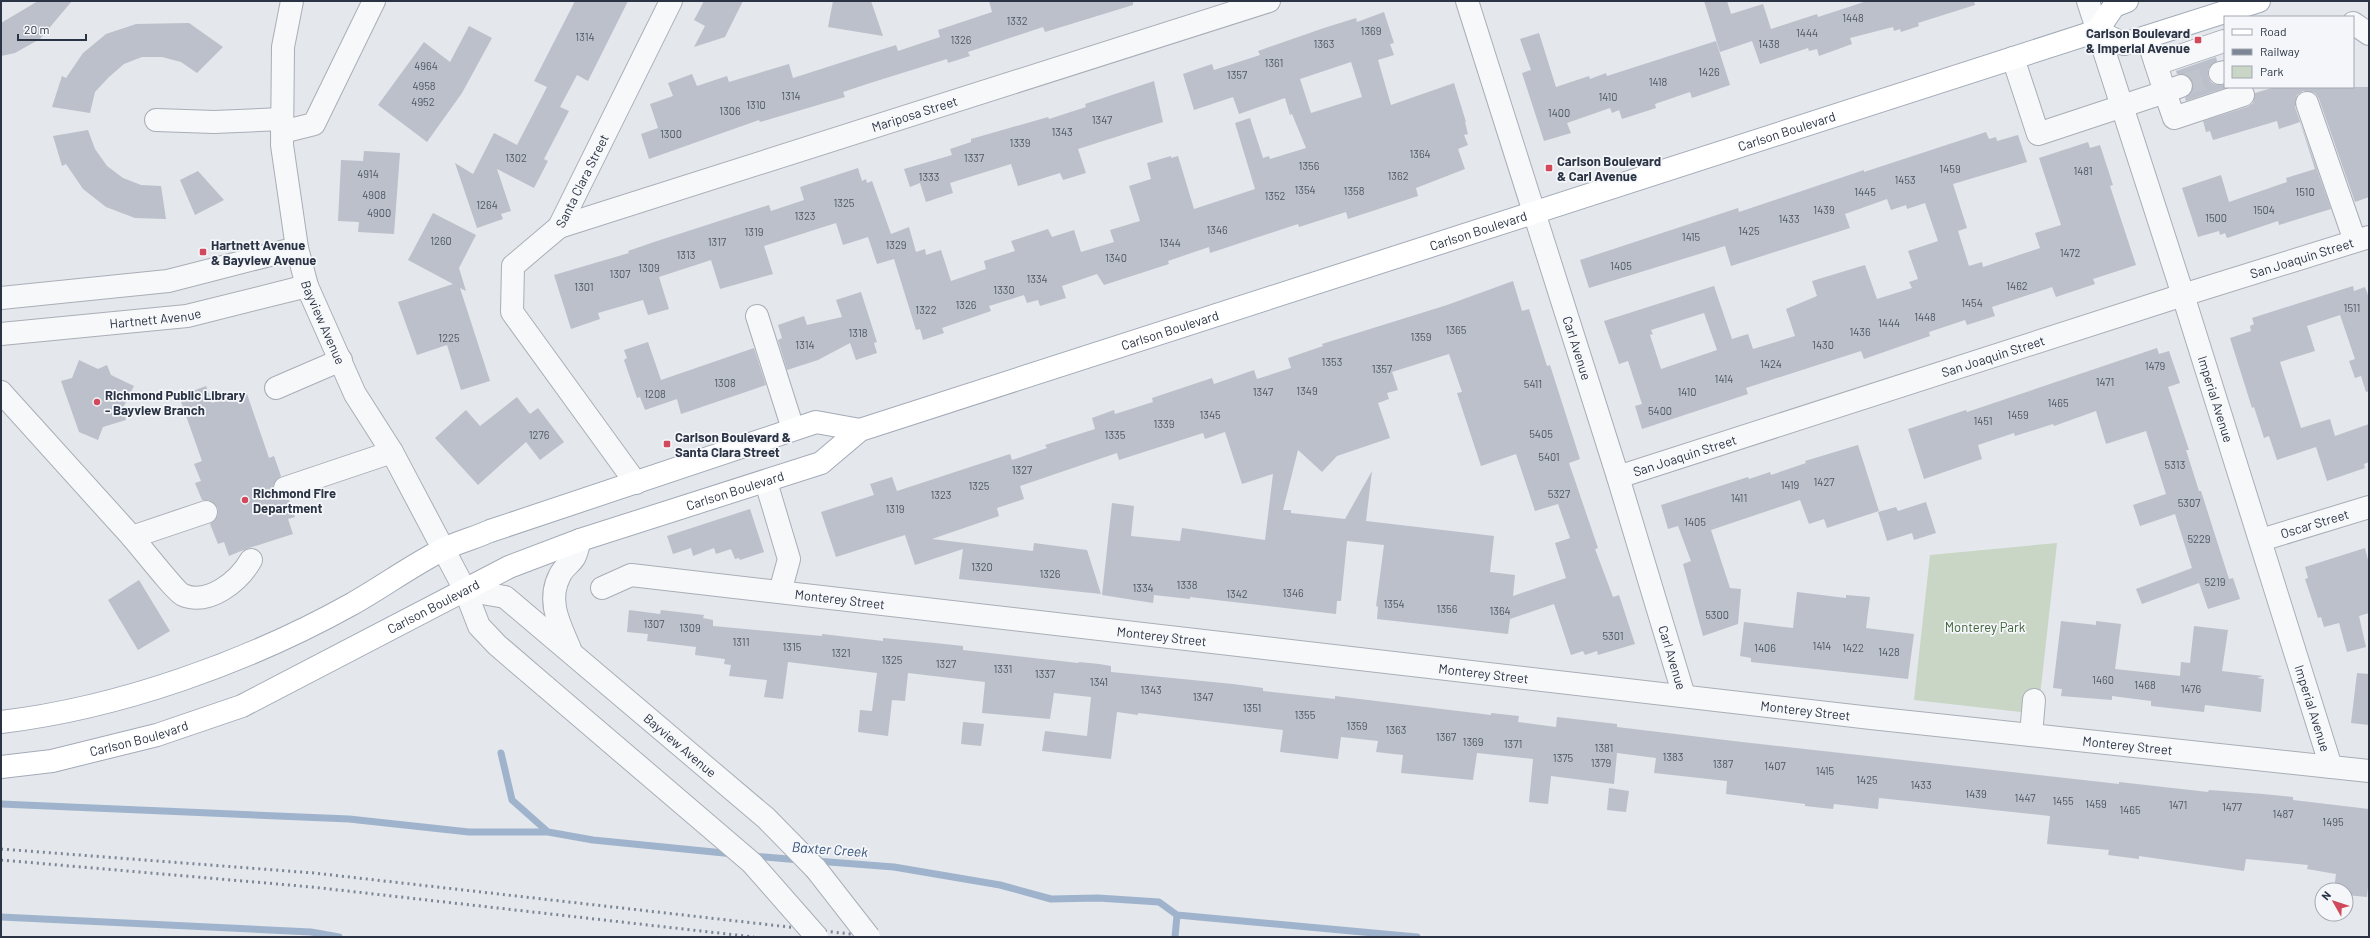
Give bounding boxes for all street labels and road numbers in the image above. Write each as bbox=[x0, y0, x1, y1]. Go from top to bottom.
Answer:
street label: Mariposa Street bbox=[869, 93, 959, 135]
street label: Carlson Boulevard bbox=[1736, 108, 1837, 154]
street label: Santa Clara Street bbox=[552, 132, 612, 230]
street label: Carlson Boulevard bbox=[1427, 207, 1529, 254]
street label: San Joaquin Street bbox=[2248, 234, 2356, 282]
street label: Bayview Avenue bbox=[298, 279, 349, 367]
street label: Hartnett Avenue bbox=[109, 305, 203, 331]
street label: Carlson Boulevard bbox=[1119, 307, 1221, 353]
street label: Carl Avenue bbox=[1559, 314, 1595, 382]
street label: San Joaquin Street bbox=[1939, 332, 2047, 380]
street label: Imperial Avenue bbox=[2195, 354, 2237, 444]
street label: San Joaquin Street bbox=[1631, 431, 1738, 480]
street label: Carlson Boulevard bbox=[684, 467, 786, 514]
street label: Oscar Street bbox=[2278, 506, 2351, 542]
street label: Carlson Boulevard bbox=[385, 576, 482, 637]
street label: Monterey Street bbox=[794, 586, 886, 612]
street label: Monterey Street bbox=[1116, 623, 1208, 649]
street label: Carl Avenue bbox=[1655, 624, 1690, 692]
street label: Monterey Street bbox=[1438, 660, 1529, 686]
street label: Imperial Avenue bbox=[2291, 663, 2334, 754]
street label: Monterey Street bbox=[1760, 697, 1851, 724]
street label: Bayview Avenue bbox=[640, 710, 720, 781]
street label: Carlson Boulevard bbox=[88, 717, 190, 759]
street label: Monterey Street bbox=[2082, 733, 2173, 758]

